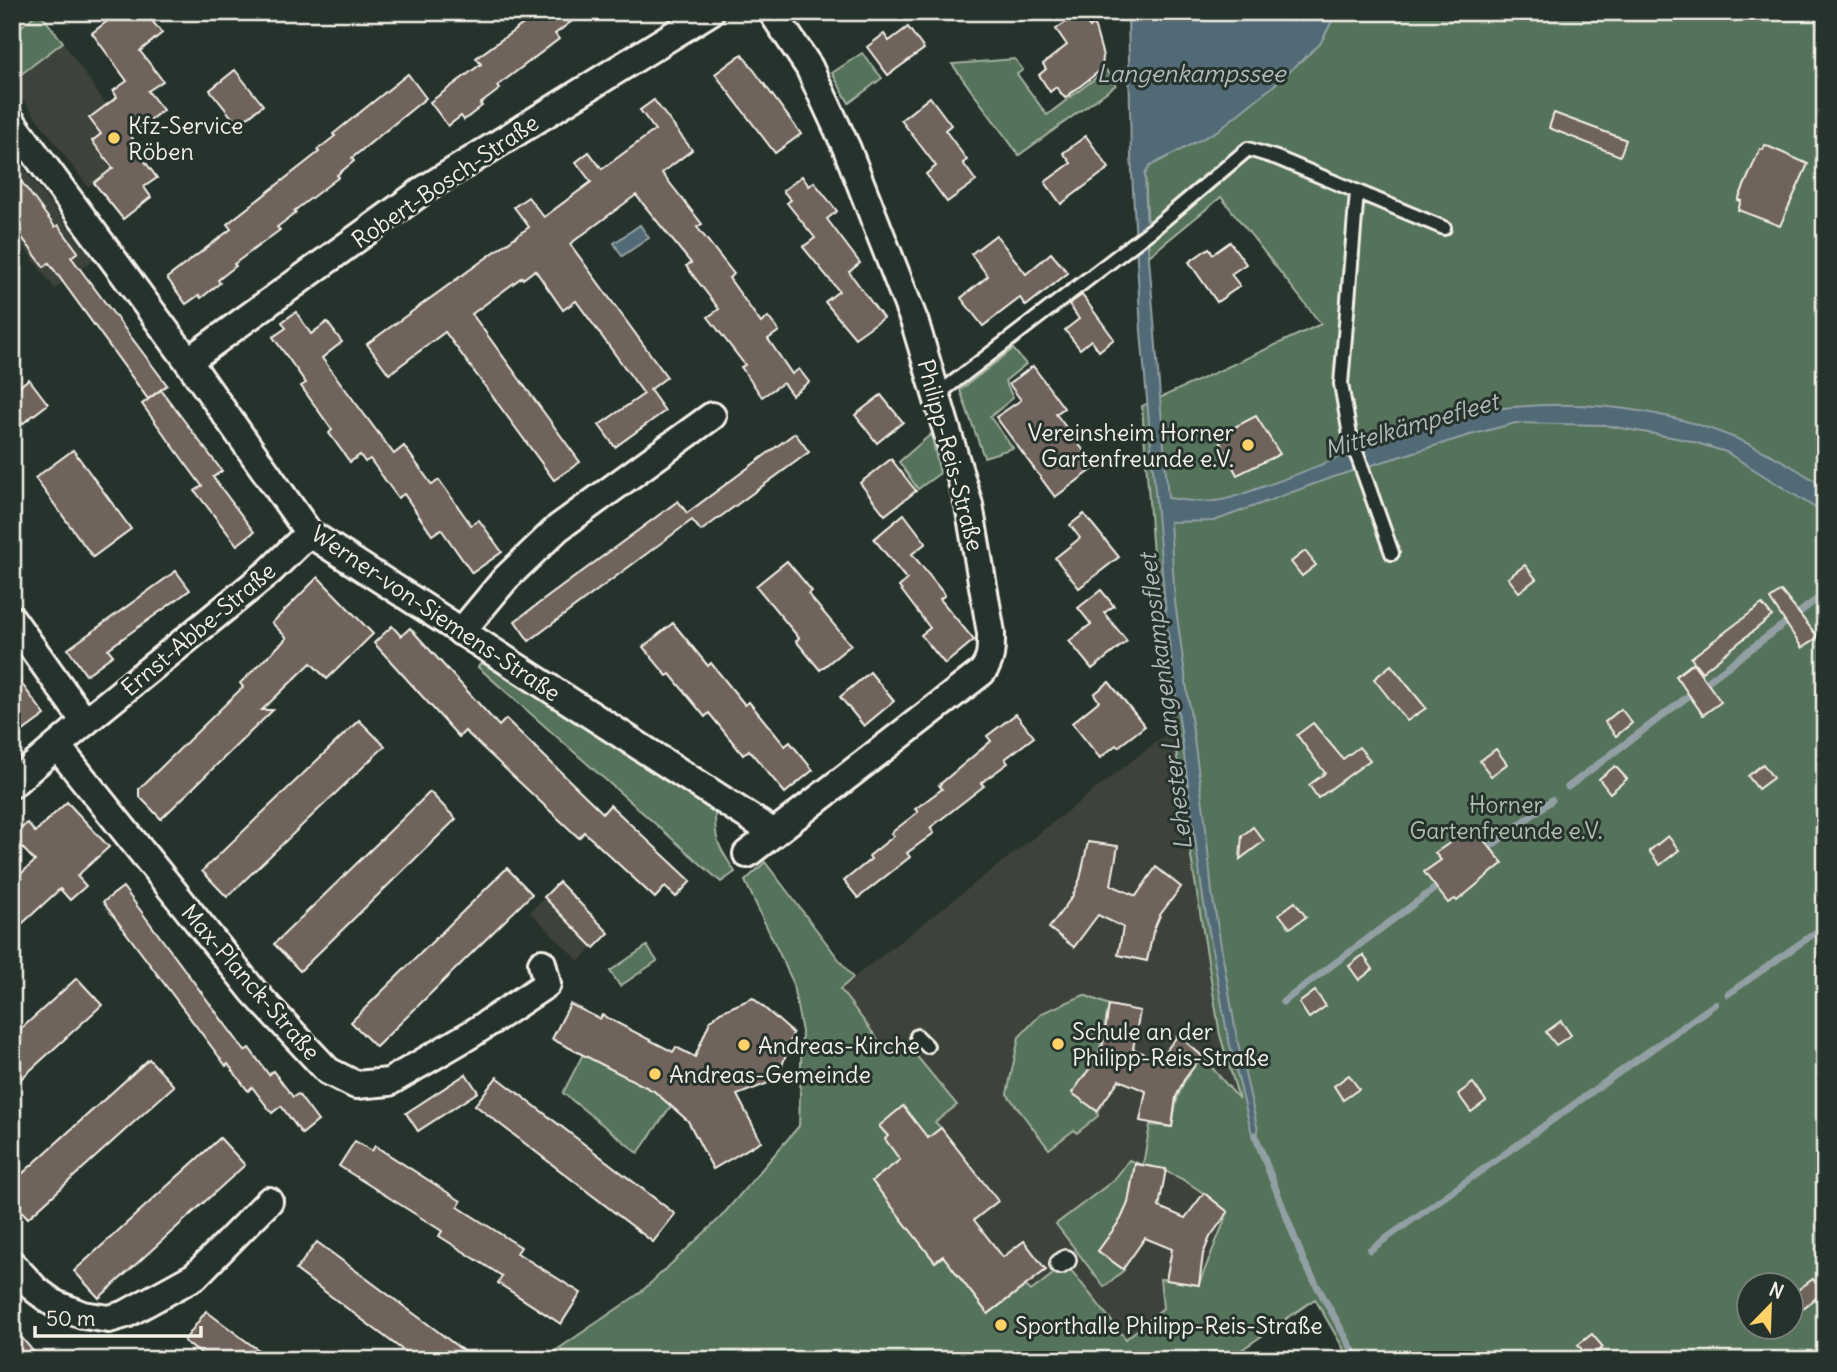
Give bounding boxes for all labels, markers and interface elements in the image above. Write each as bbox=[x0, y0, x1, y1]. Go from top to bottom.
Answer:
water label: Langenkampssee bbox=[1097, 58, 1288, 88]
street label: Robert-Bosch-Straße bbox=[346, 108, 544, 254]
place label: Kfz-Service Röben bbox=[128, 111, 243, 166]
marker: Kfz-Service Röben bbox=[106, 130, 122, 146]
street label: Philipp-Reis-Straße bbox=[911, 356, 991, 554]
water label: Mittelkämpefleet bbox=[1321, 385, 1504, 464]
place label: Vereinsheim Horner Gartenfreunde e.V. bbox=[1028, 418, 1235, 473]
marker: Vereinsheim Horner Gartenfreunde e.V. bbox=[1240, 437, 1256, 453]
street label: Werner-von-Siemens-Straße bbox=[306, 519, 566, 707]
water label: Lehester Langenkampsfleet bbox=[1132, 549, 1198, 852]
street label: Ernst-Abbe-Straße bbox=[115, 556, 281, 702]
park label: Horner Gartenfreunde e.V. bbox=[1410, 790, 1602, 845]
street label: Max-Planck-Straße bbox=[175, 898, 327, 1066]
place label: Schule an der Philipp-Reis-Straße bbox=[1072, 1017, 1269, 1072]
place label: Andreas-Kirche bbox=[758, 1031, 920, 1060]
marker: Schule an der Philipp-Reis-Straße bbox=[1050, 1036, 1066, 1052]
marker: Andreas-Kirche bbox=[736, 1037, 752, 1053]
place label: Andreas-Gemeinde bbox=[669, 1060, 871, 1089]
marker: Andreas-Gemeinde bbox=[647, 1066, 663, 1082]
north arrow bbox=[1736, 1270, 1806, 1340]
text: N bbox=[1766, 1277, 1787, 1304]
scale bar bbox=[35, 1295, 201, 1339]
text: 50 m bbox=[46, 1305, 95, 1332]
place label: Sporthalle Philipp-Reis-Straße bbox=[1015, 1311, 1323, 1340]
marker: Sporthalle Philipp-Reis-Straße bbox=[993, 1317, 1009, 1333]

